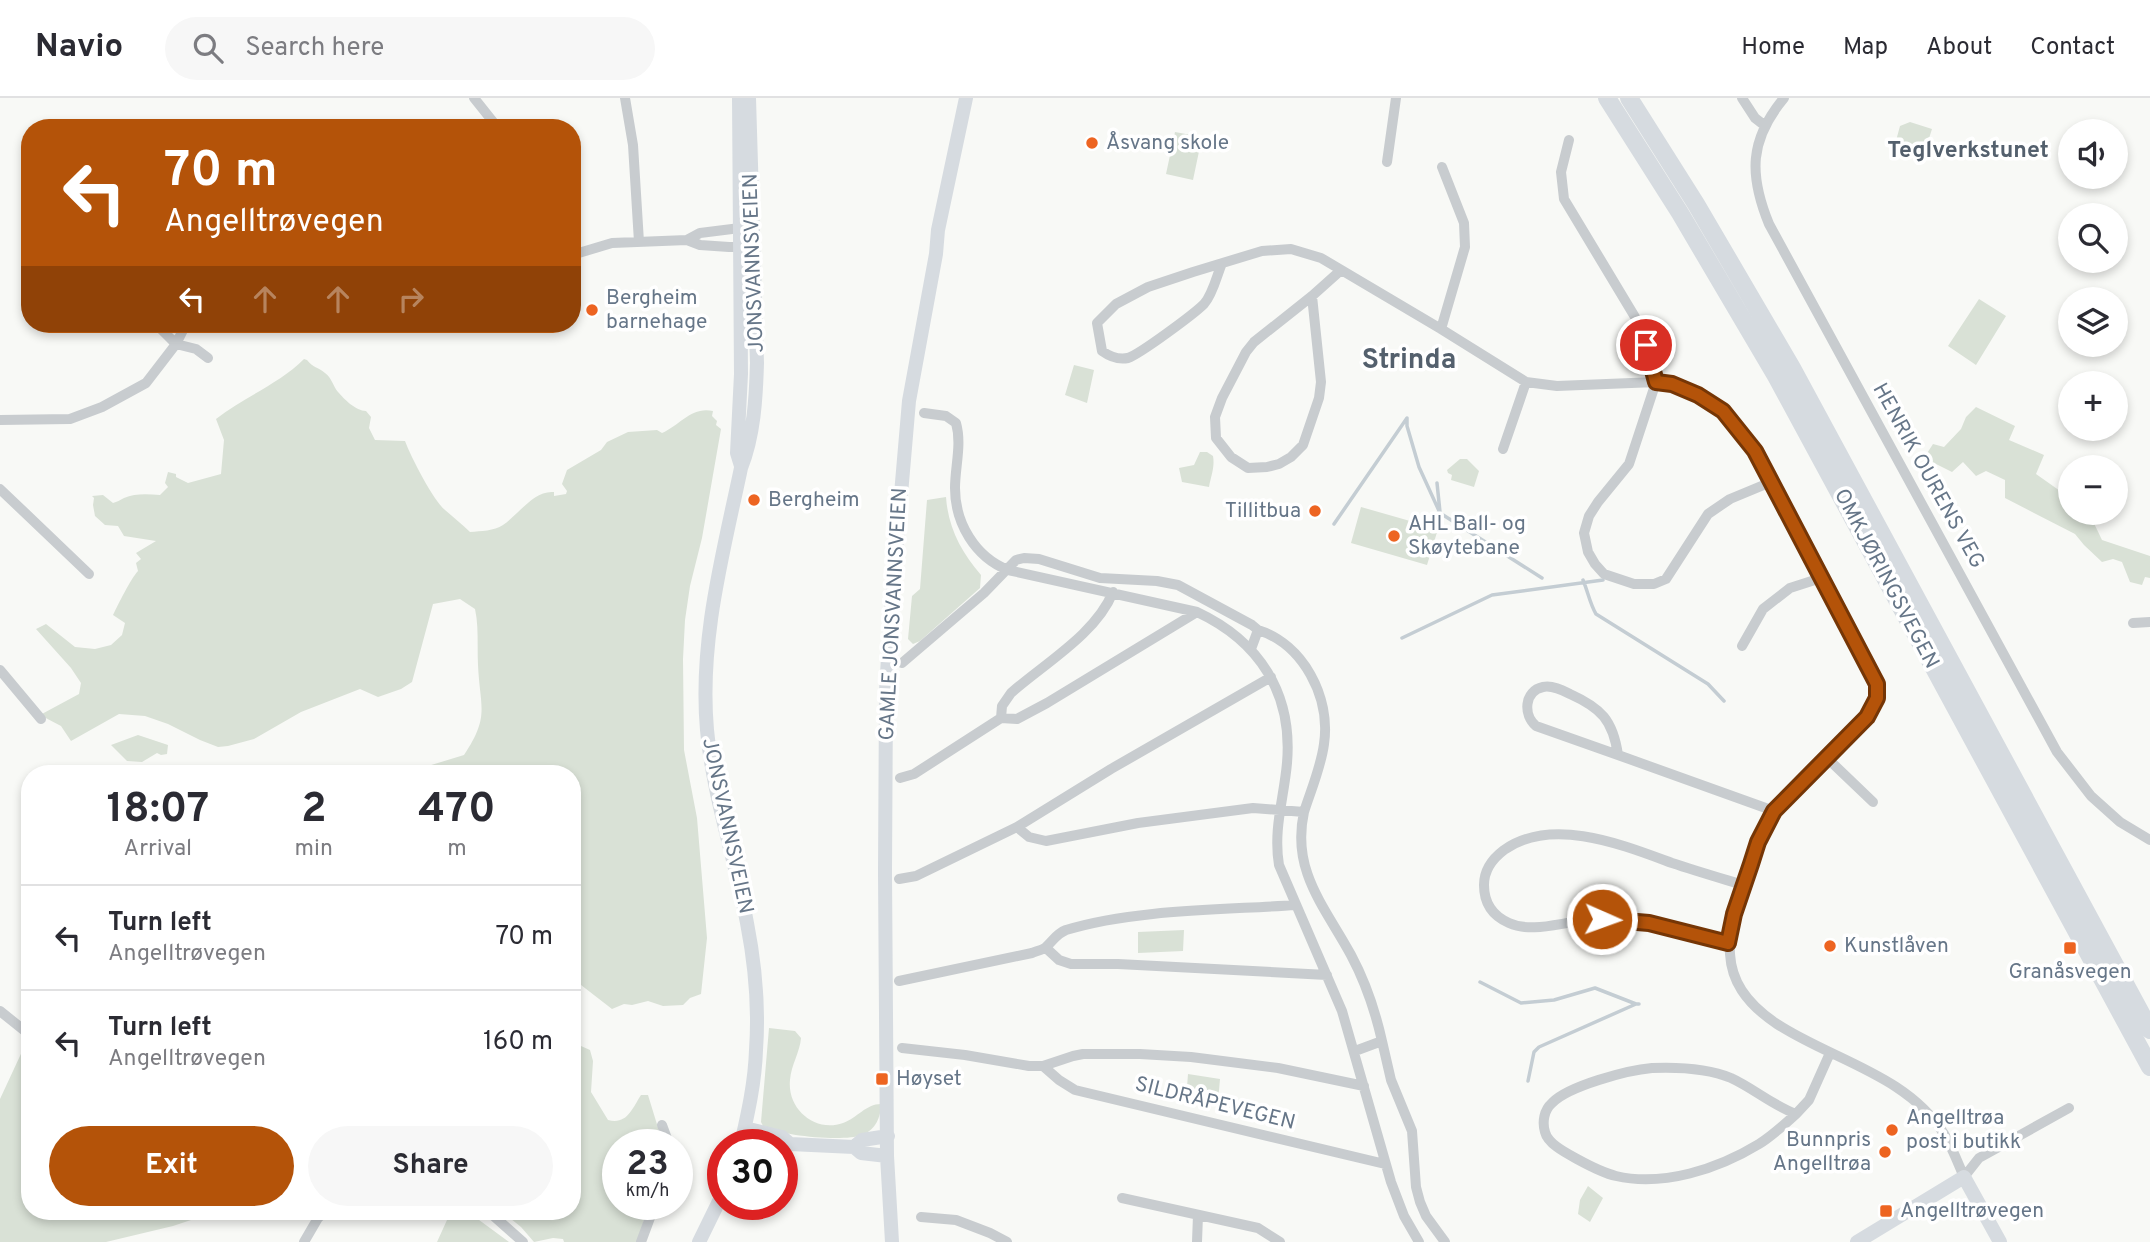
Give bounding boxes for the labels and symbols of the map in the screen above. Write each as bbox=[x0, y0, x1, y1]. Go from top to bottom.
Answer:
place label: Åsvang skole bbox=[1106, 130, 1229, 157]
marker: Åsvang skole bbox=[1084, 135, 1100, 151]
district label: Teglverkstunet bbox=[1887, 137, 2049, 166]
street label: JONSVANNSVEIEN bbox=[737, 173, 771, 353]
place label: Bergheim barnehage bbox=[606, 285, 707, 336]
marker: Bergheim barnehage bbox=[584, 302, 600, 318]
pin bbox=[1616, 315, 1676, 375]
district label: Strinda bbox=[1362, 343, 1456, 379]
street label: HENRIK OURENS VEG bbox=[1866, 379, 1990, 573]
street label: OMKJØRINGSVEGEN bbox=[1827, 484, 1945, 674]
place label: Bergheim bbox=[768, 487, 860, 514]
street label: GAMLE JONSVANNSVEIEN bbox=[874, 487, 914, 741]
marker: Bergheim bbox=[746, 492, 762, 508]
place label: Tillitbua bbox=[1225, 498, 1301, 525]
marker: Tillitbua bbox=[1307, 503, 1323, 519]
place label: AHL Ball- og Skøytebane bbox=[1408, 511, 1526, 562]
marker: AHL Ball- og Skøytebane bbox=[1386, 528, 1402, 544]
street label: JONSVANNSVEIEN bbox=[695, 735, 759, 917]
position arrow bbox=[1565, 882, 1639, 956]
place label: Kunstlåven bbox=[1844, 933, 1949, 960]
marker: Kunstlåven bbox=[1822, 938, 1838, 954]
marker: Granåsvegen bbox=[2062, 940, 2078, 956]
place label: Granåsvegen bbox=[2008, 959, 2132, 986]
place label: Høyset bbox=[896, 1066, 962, 1093]
marker: Høyset bbox=[874, 1071, 890, 1087]
street label: SILDRÅPEVEGEN bbox=[1132, 1071, 1298, 1137]
place label: Angelltrøa post i butikk bbox=[1906, 1105, 2021, 1156]
marker: Angelltrøa post i butikk bbox=[1884, 1122, 1900, 1138]
place label: Bunnpris Angelltrøa bbox=[1773, 1127, 1871, 1178]
speed limit sign: 30 bbox=[707, 1129, 798, 1220]
marker: Bunnpris Angelltrøa bbox=[1877, 1144, 1893, 1160]
place label: Angelltrøvegen bbox=[1900, 1198, 2044, 1225]
marker: Angelltrøvegen bbox=[1878, 1203, 1894, 1219]

